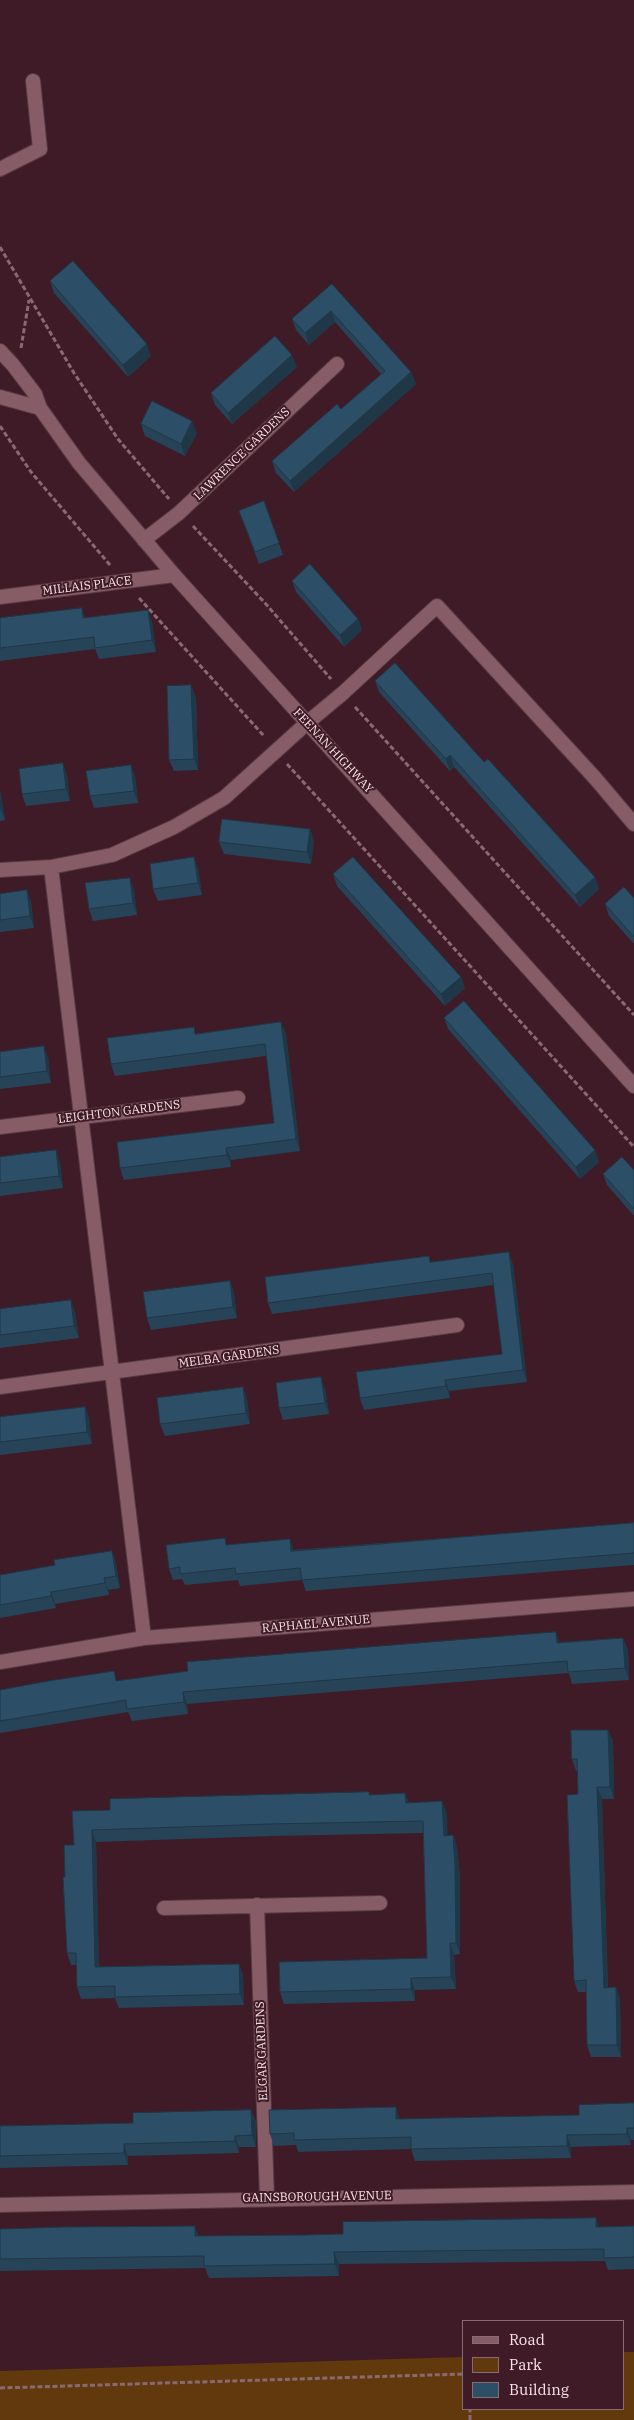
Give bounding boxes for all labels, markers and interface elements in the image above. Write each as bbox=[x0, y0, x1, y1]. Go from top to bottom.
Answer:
street label: LAWRENCE GARDENS bbox=[191, 405, 293, 503]
street label: MILLAIS PLACE bbox=[42, 573, 132, 599]
street label: FEENAN HIGHWAY bbox=[290, 706, 376, 796]
street label: LEIGHTON GARDENS bbox=[57, 1097, 181, 1127]
street label: MELBA GARDENS bbox=[178, 1343, 280, 1371]
street label: RAPHAEL AVENUE bbox=[261, 1612, 371, 1636]
street label: ELGAR GARDENS bbox=[253, 2001, 271, 2101]
street label: GAINSBOROUGH AVENUE bbox=[242, 2188, 392, 2206]
legend bbox=[462, 2320, 624, 2410]
text: Road bbox=[509, 2330, 545, 2349]
text: Park bbox=[509, 2355, 542, 2374]
text: Building bbox=[509, 2380, 569, 2399]

